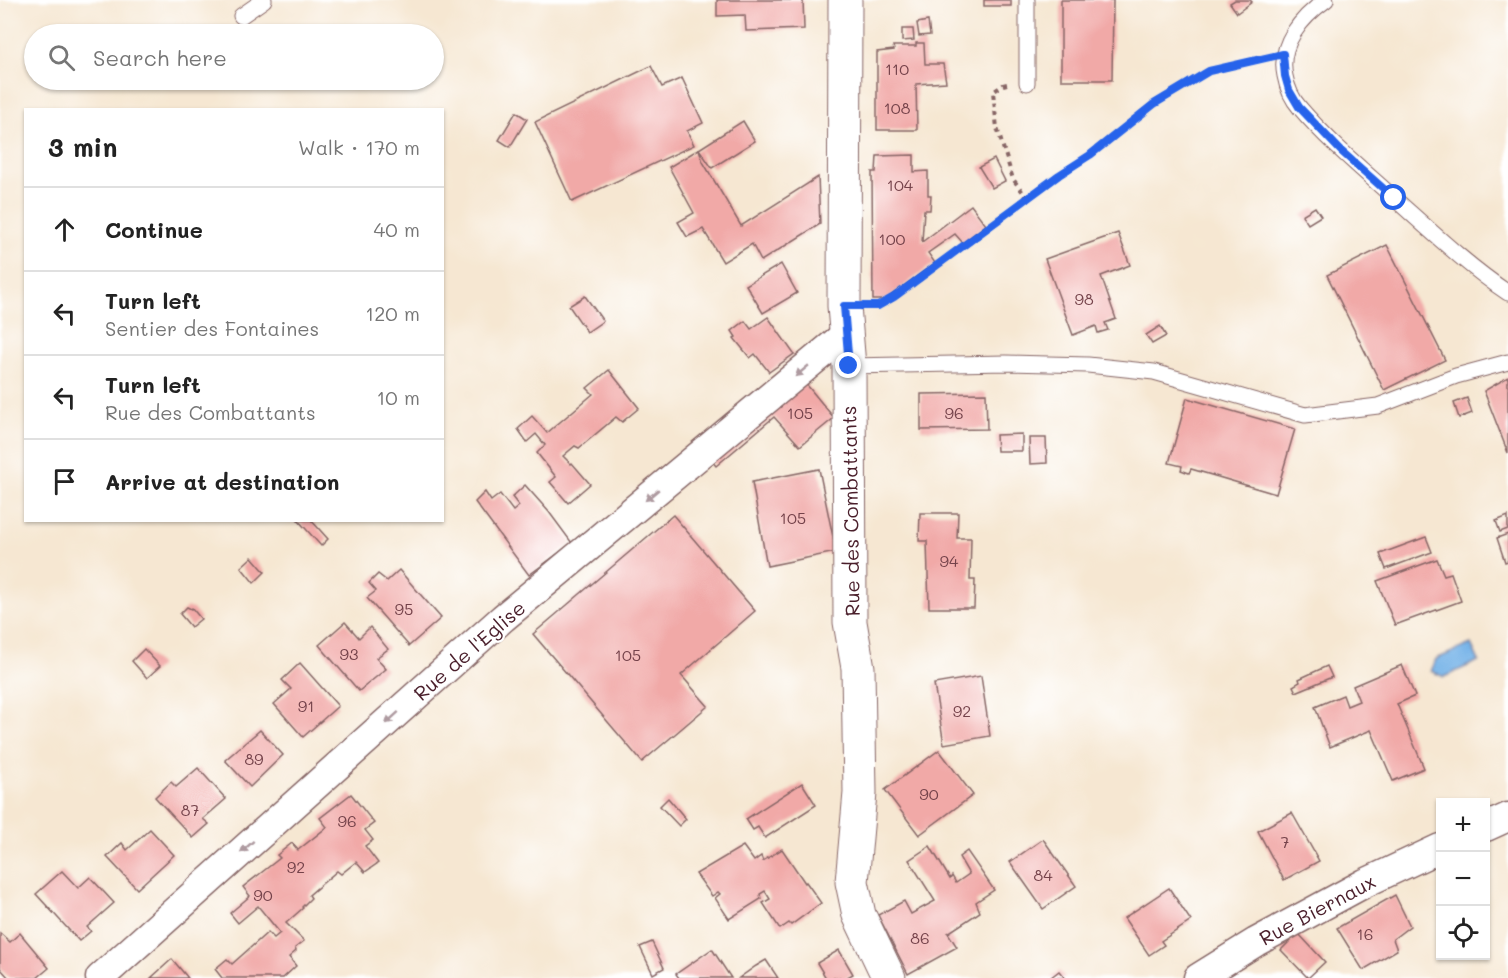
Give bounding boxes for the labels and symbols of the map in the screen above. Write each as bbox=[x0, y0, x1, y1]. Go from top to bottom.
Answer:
house number: 110 bbox=[885, 58, 909, 79]
house number: 108 bbox=[884, 97, 911, 118]
house number: 104 bbox=[887, 174, 914, 195]
route start bbox=[1380, 184, 1406, 210]
house number: 100 bbox=[879, 228, 906, 249]
house number: 98 bbox=[1074, 288, 1094, 309]
route end bbox=[835, 352, 861, 378]
one-way arrow bbox=[794, 364, 810, 377]
house number: 105 bbox=[787, 402, 813, 423]
house number: 96 bbox=[944, 402, 964, 423]
street label: Rue des Combattants bbox=[835, 405, 865, 617]
one-way arrow bbox=[645, 488, 660, 501]
house number: 105 bbox=[780, 507, 806, 528]
house number: 94 bbox=[940, 550, 959, 571]
street label: Rue de l'Eglise bbox=[408, 594, 530, 706]
house number: 95 bbox=[395, 598, 413, 619]
house number: 93 bbox=[340, 643, 358, 664]
house number: 105 bbox=[615, 644, 641, 665]
house number: 91 bbox=[298, 695, 314, 716]
house number: 92 bbox=[953, 700, 971, 721]
one-way arrow bbox=[385, 711, 400, 724]
house number: 89 bbox=[244, 748, 264, 769]
house number: 90 bbox=[919, 783, 939, 804]
house number: 87 bbox=[181, 799, 199, 820]
house number: 96 bbox=[337, 810, 357, 831]
house number: 7 bbox=[1281, 831, 1290, 852]
one-way arrow bbox=[240, 840, 255, 853]
house number: 92 bbox=[287, 856, 305, 877]
house number: 84 bbox=[1033, 864, 1053, 885]
street label: Rue Biernaux bbox=[1254, 867, 1380, 951]
house number: 90 bbox=[253, 884, 273, 905]
house number: 16 bbox=[1357, 923, 1373, 944]
house number: 86 bbox=[910, 927, 930, 948]

